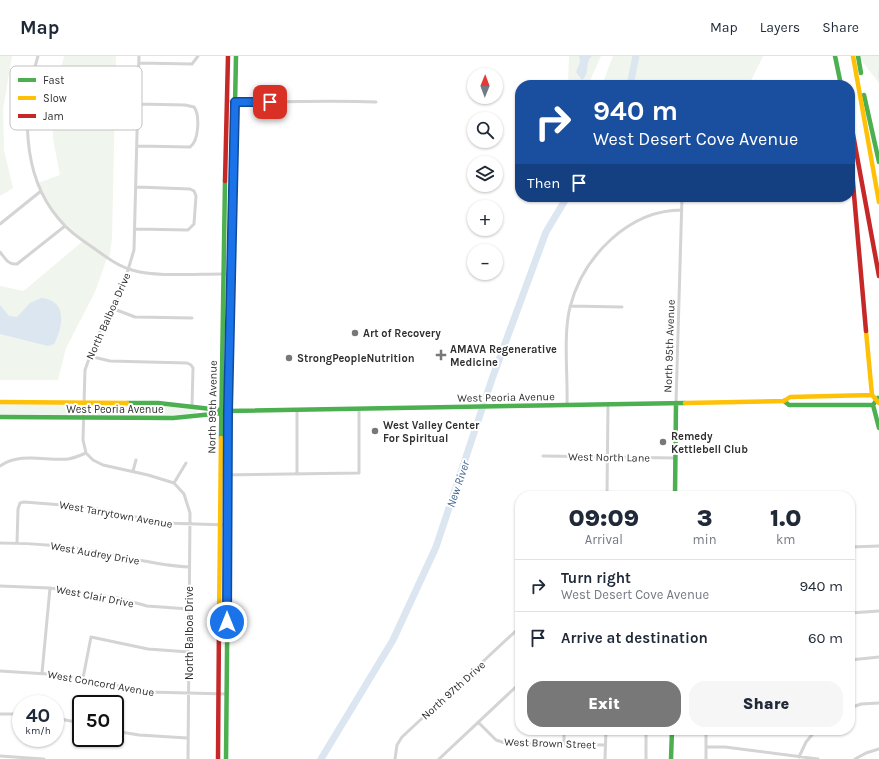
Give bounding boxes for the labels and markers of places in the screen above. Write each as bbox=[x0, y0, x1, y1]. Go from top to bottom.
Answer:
pin bbox=[253, 85, 287, 119]
place label: Art of Recovery bbox=[363, 327, 441, 340]
marker: Art of Recovery bbox=[350, 328, 360, 338]
place label: AMAVA Regenerative Medicine bbox=[450, 343, 557, 369]
marker: AMAVA Regenerative Medicine bbox=[435, 349, 447, 361]
place label: StrongPeopleNutrition bbox=[297, 352, 415, 365]
marker: StrongPeopleNutrition bbox=[284, 353, 294, 363]
place label: West Valley Center For Spiritual bbox=[383, 419, 480, 445]
marker: West Valley Center For Spiritual bbox=[370, 426, 380, 436]
place label: Remedy Kettlebell Club bbox=[671, 430, 748, 456]
marker: Remedy Kettlebell Club bbox=[658, 437, 668, 447]

